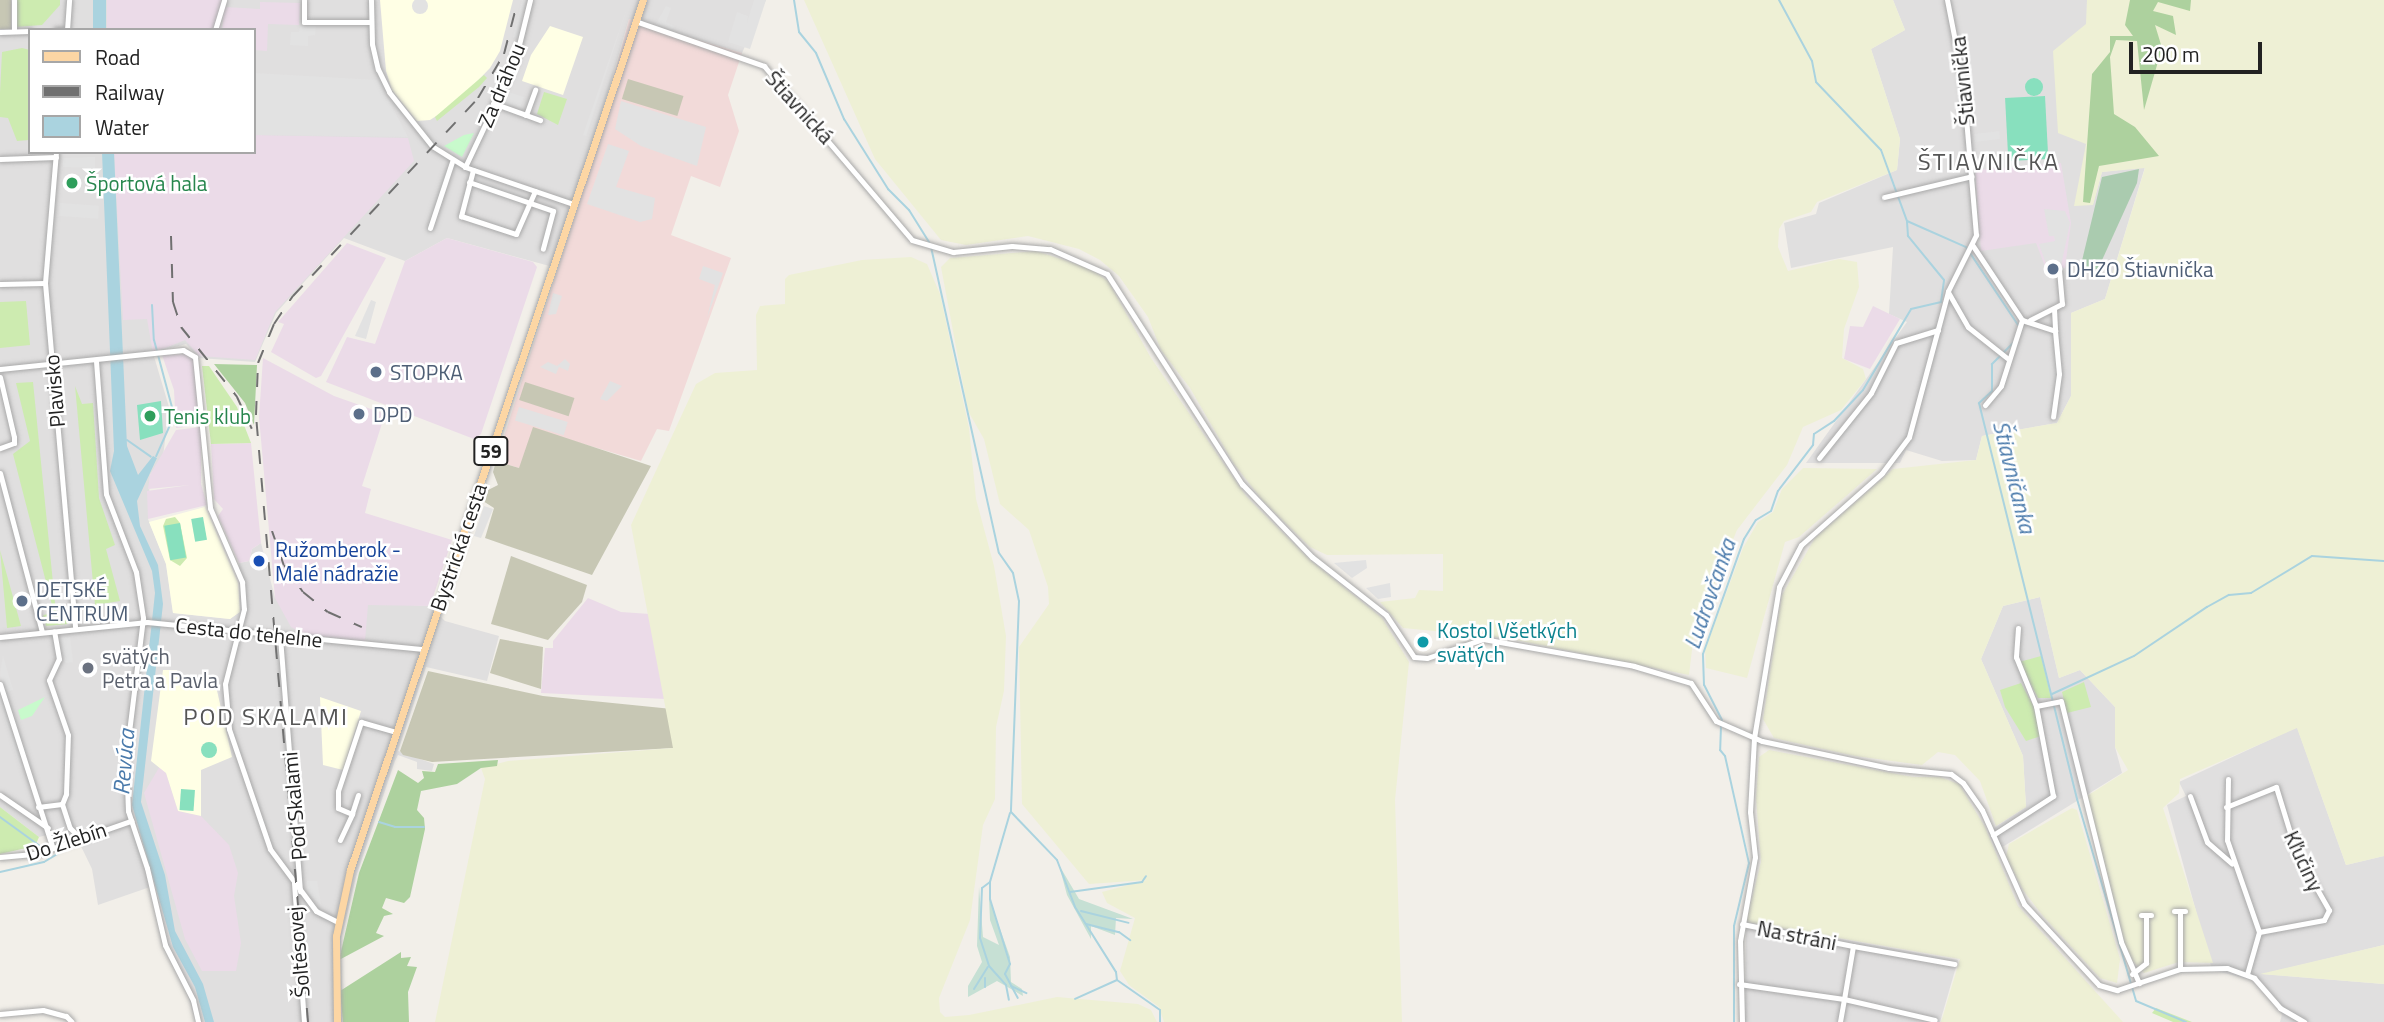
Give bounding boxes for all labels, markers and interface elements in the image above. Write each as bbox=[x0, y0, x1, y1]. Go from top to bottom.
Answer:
legend bbox=[28, 28, 256, 154]
scale bar bbox=[2132, 28, 2265, 72]
street label: Štiavnička bbox=[1945, 35, 1979, 127]
text: 200 m bbox=[2142, 38, 2199, 70]
street label: Za dráhou bbox=[472, 39, 530, 131]
text: Road bbox=[95, 41, 140, 73]
street label: Štiavnická bbox=[761, 65, 839, 149]
text: Railway bbox=[95, 76, 164, 108]
text: Water bbox=[95, 111, 149, 143]
district label: ŠTIAVNIČKA bbox=[1919, 148, 2059, 176]
place label: Športová hala bbox=[86, 170, 207, 196]
marker: Športová hala bbox=[64, 175, 80, 191]
place label: DHZO Štiavnička bbox=[2067, 256, 2214, 282]
marker: DHZO Štiavnička bbox=[2045, 261, 2061, 277]
street label: Plavisko bbox=[38, 354, 70, 428]
place label: STOPKA bbox=[390, 359, 463, 385]
marker: STOPKA bbox=[368, 364, 384, 380]
place label: DPD bbox=[373, 401, 413, 427]
place label: Tenis klub bbox=[164, 403, 251, 429]
marker: DPD bbox=[351, 406, 367, 422]
marker: Tenis klub bbox=[142, 408, 158, 424]
water label: Štiavničanka bbox=[1987, 418, 2041, 536]
road number: 59 bbox=[472, 436, 510, 466]
street label: Bystrická cesta bbox=[424, 480, 492, 614]
water label: Ludrovčanka bbox=[1678, 535, 1742, 653]
place label: Ružomberok - Malé nádražie bbox=[275, 536, 401, 586]
marker: Ružomberok - Malé nádražie bbox=[249, 551, 269, 571]
place label: DETSKÉ CENTRUM bbox=[36, 576, 128, 626]
marker: DETSKÉ CENTRUM bbox=[14, 593, 30, 609]
street label: Cesta do tehelne bbox=[174, 612, 324, 652]
place label: Kostol Všetkých svätých bbox=[1437, 617, 1577, 667]
marker: Kostol Všetkých svätých bbox=[1415, 634, 1431, 650]
place label: svätých Petra a Pavla bbox=[102, 643, 218, 693]
marker: svätých Petra a Pavla bbox=[80, 660, 96, 676]
district label: POD SKALAMI bbox=[185, 703, 347, 731]
water label: Revúca bbox=[107, 728, 141, 796]
street label: Pod Skalami bbox=[277, 751, 311, 861]
street label: Do Žlebín bbox=[23, 816, 109, 866]
street label: Kľučiny bbox=[2279, 827, 2329, 895]
street label: Šoltésovej bbox=[281, 906, 315, 998]
street label: Na stráni bbox=[1755, 915, 1839, 955]

